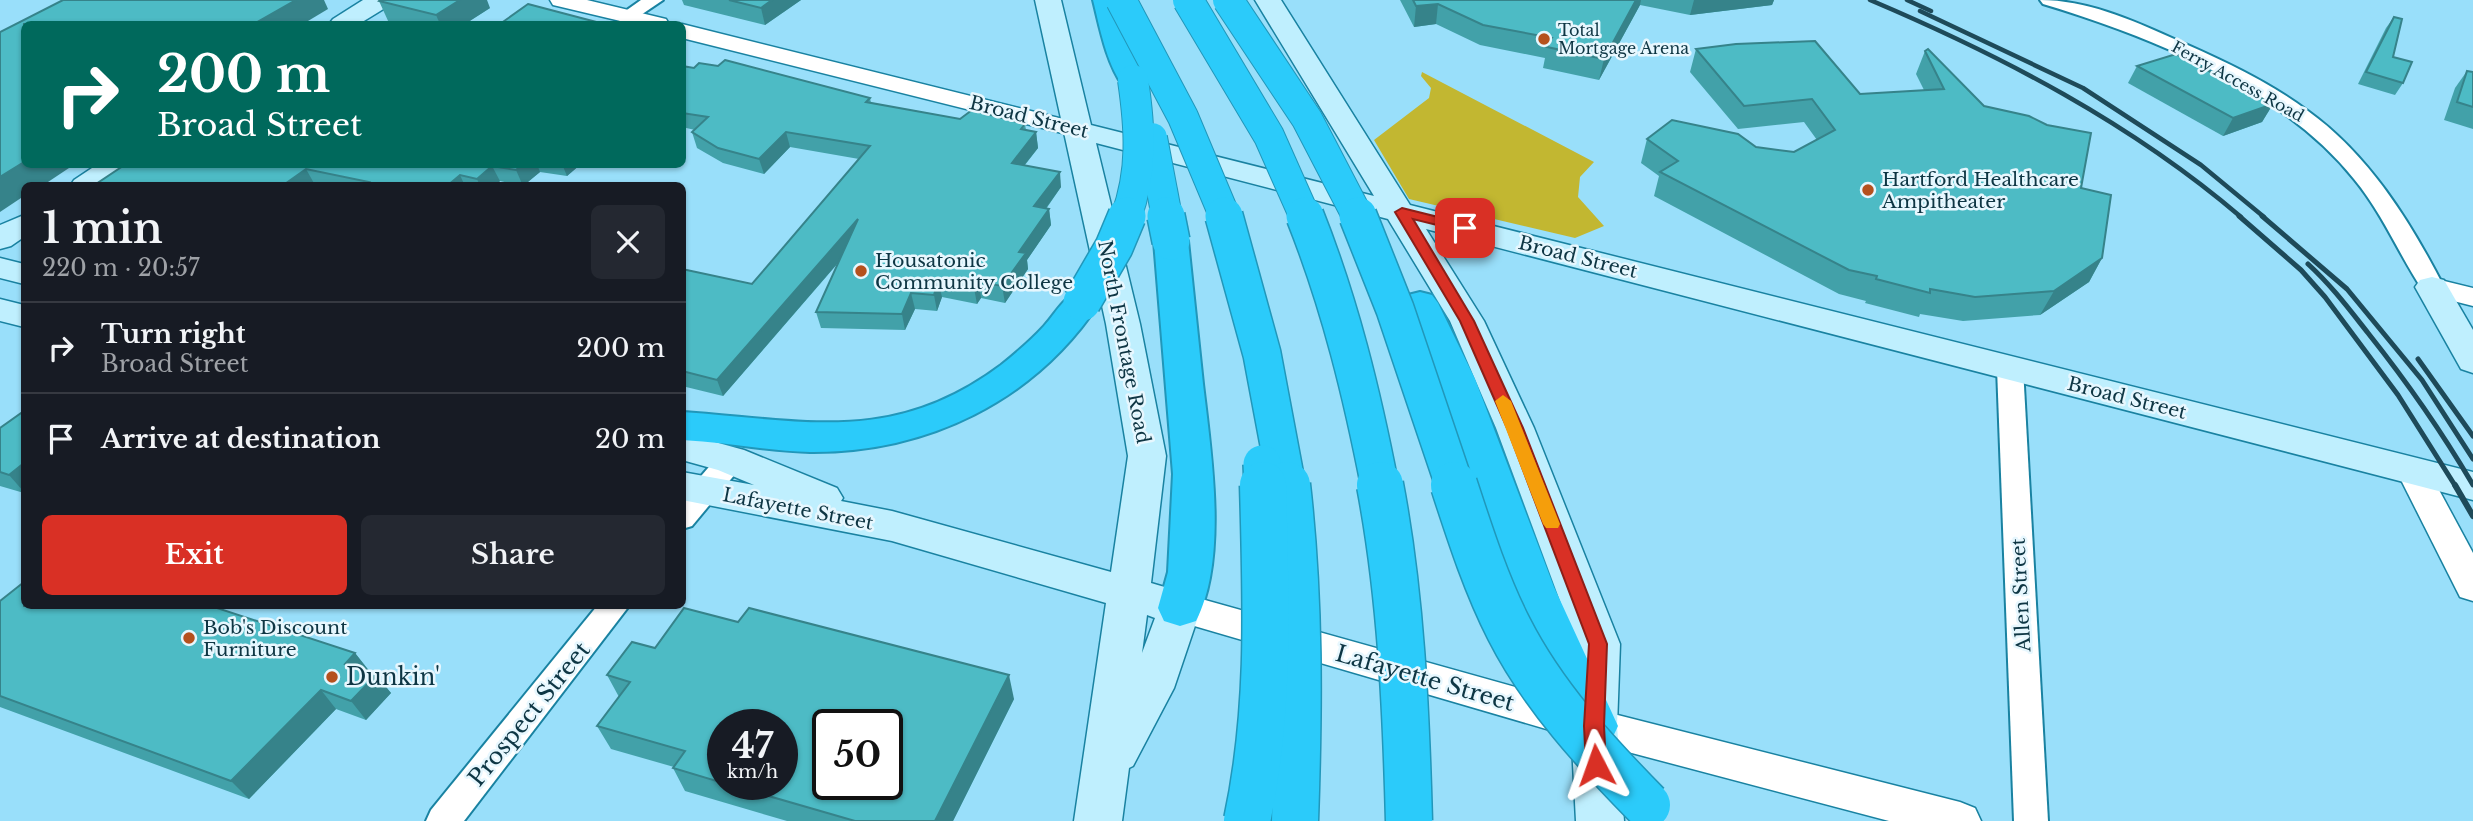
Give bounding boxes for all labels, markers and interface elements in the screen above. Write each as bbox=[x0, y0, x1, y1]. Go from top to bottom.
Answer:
place label: Total Mortgage Arena bbox=[1558, 20, 1689, 58]
marker: Total Mortgage Arena bbox=[1536, 31, 1552, 47]
street label: Ferry Access Road bbox=[2168, 36, 2308, 126]
text: 200 m bbox=[157, 44, 330, 105]
icon: right bbox=[42, 49, 133, 140]
street label: Broad Street bbox=[967, 91, 1092, 143]
text: Broad Street bbox=[157, 105, 362, 145]
place label: Hartford Healthcare Ampitheater bbox=[1881, 168, 2079, 213]
marker: Hartford Healthcare Ampitheater bbox=[1860, 182, 1876, 198]
pin bbox=[1435, 198, 1495, 258]
text: 1 min bbox=[42, 202, 163, 254]
button: close bbox=[591, 205, 665, 279]
icon: arrive bbox=[1446, 209, 1484, 247]
street label: Broad Street bbox=[1516, 231, 1641, 283]
street label: North Frontage Road bbox=[1093, 238, 1155, 446]
place label: Housatonic Community College bbox=[875, 249, 1073, 294]
text: 220 m · 20:57 bbox=[42, 254, 200, 282]
marker: Housatonic Community College bbox=[853, 263, 869, 279]
text: Turn right bbox=[101, 318, 246, 350]
icon: right bbox=[42, 329, 80, 367]
text: 200 m bbox=[576, 332, 665, 364]
text: Broad Street bbox=[101, 350, 248, 378]
street label: Broad Street bbox=[2065, 372, 2190, 424]
icon: arrive bbox=[42, 420, 80, 458]
text: Arrive at destination bbox=[101, 423, 381, 455]
text: 20 m bbox=[595, 423, 665, 455]
street label: Lafayette Street bbox=[721, 483, 876, 535]
button: Exit bbox=[42, 515, 347, 595]
button: Share bbox=[361, 515, 665, 595]
street label: Allen Street bbox=[2007, 537, 2036, 653]
place label: Bob's Discount Furniture bbox=[203, 616, 348, 661]
marker: Bob's Discount Furniture bbox=[181, 630, 197, 646]
street label: Prospect Street bbox=[462, 636, 596, 792]
street label: Lafayette Street bbox=[1332, 639, 1518, 717]
place label: Dunkin' bbox=[346, 663, 440, 691]
marker: Dunkin' bbox=[324, 669, 340, 685]
speed limit sign: 50 bbox=[812, 709, 903, 800]
text: 47 bbox=[732, 724, 773, 767]
position arrow bbox=[1559, 728, 1633, 802]
text: km/h bbox=[727, 761, 778, 783]

